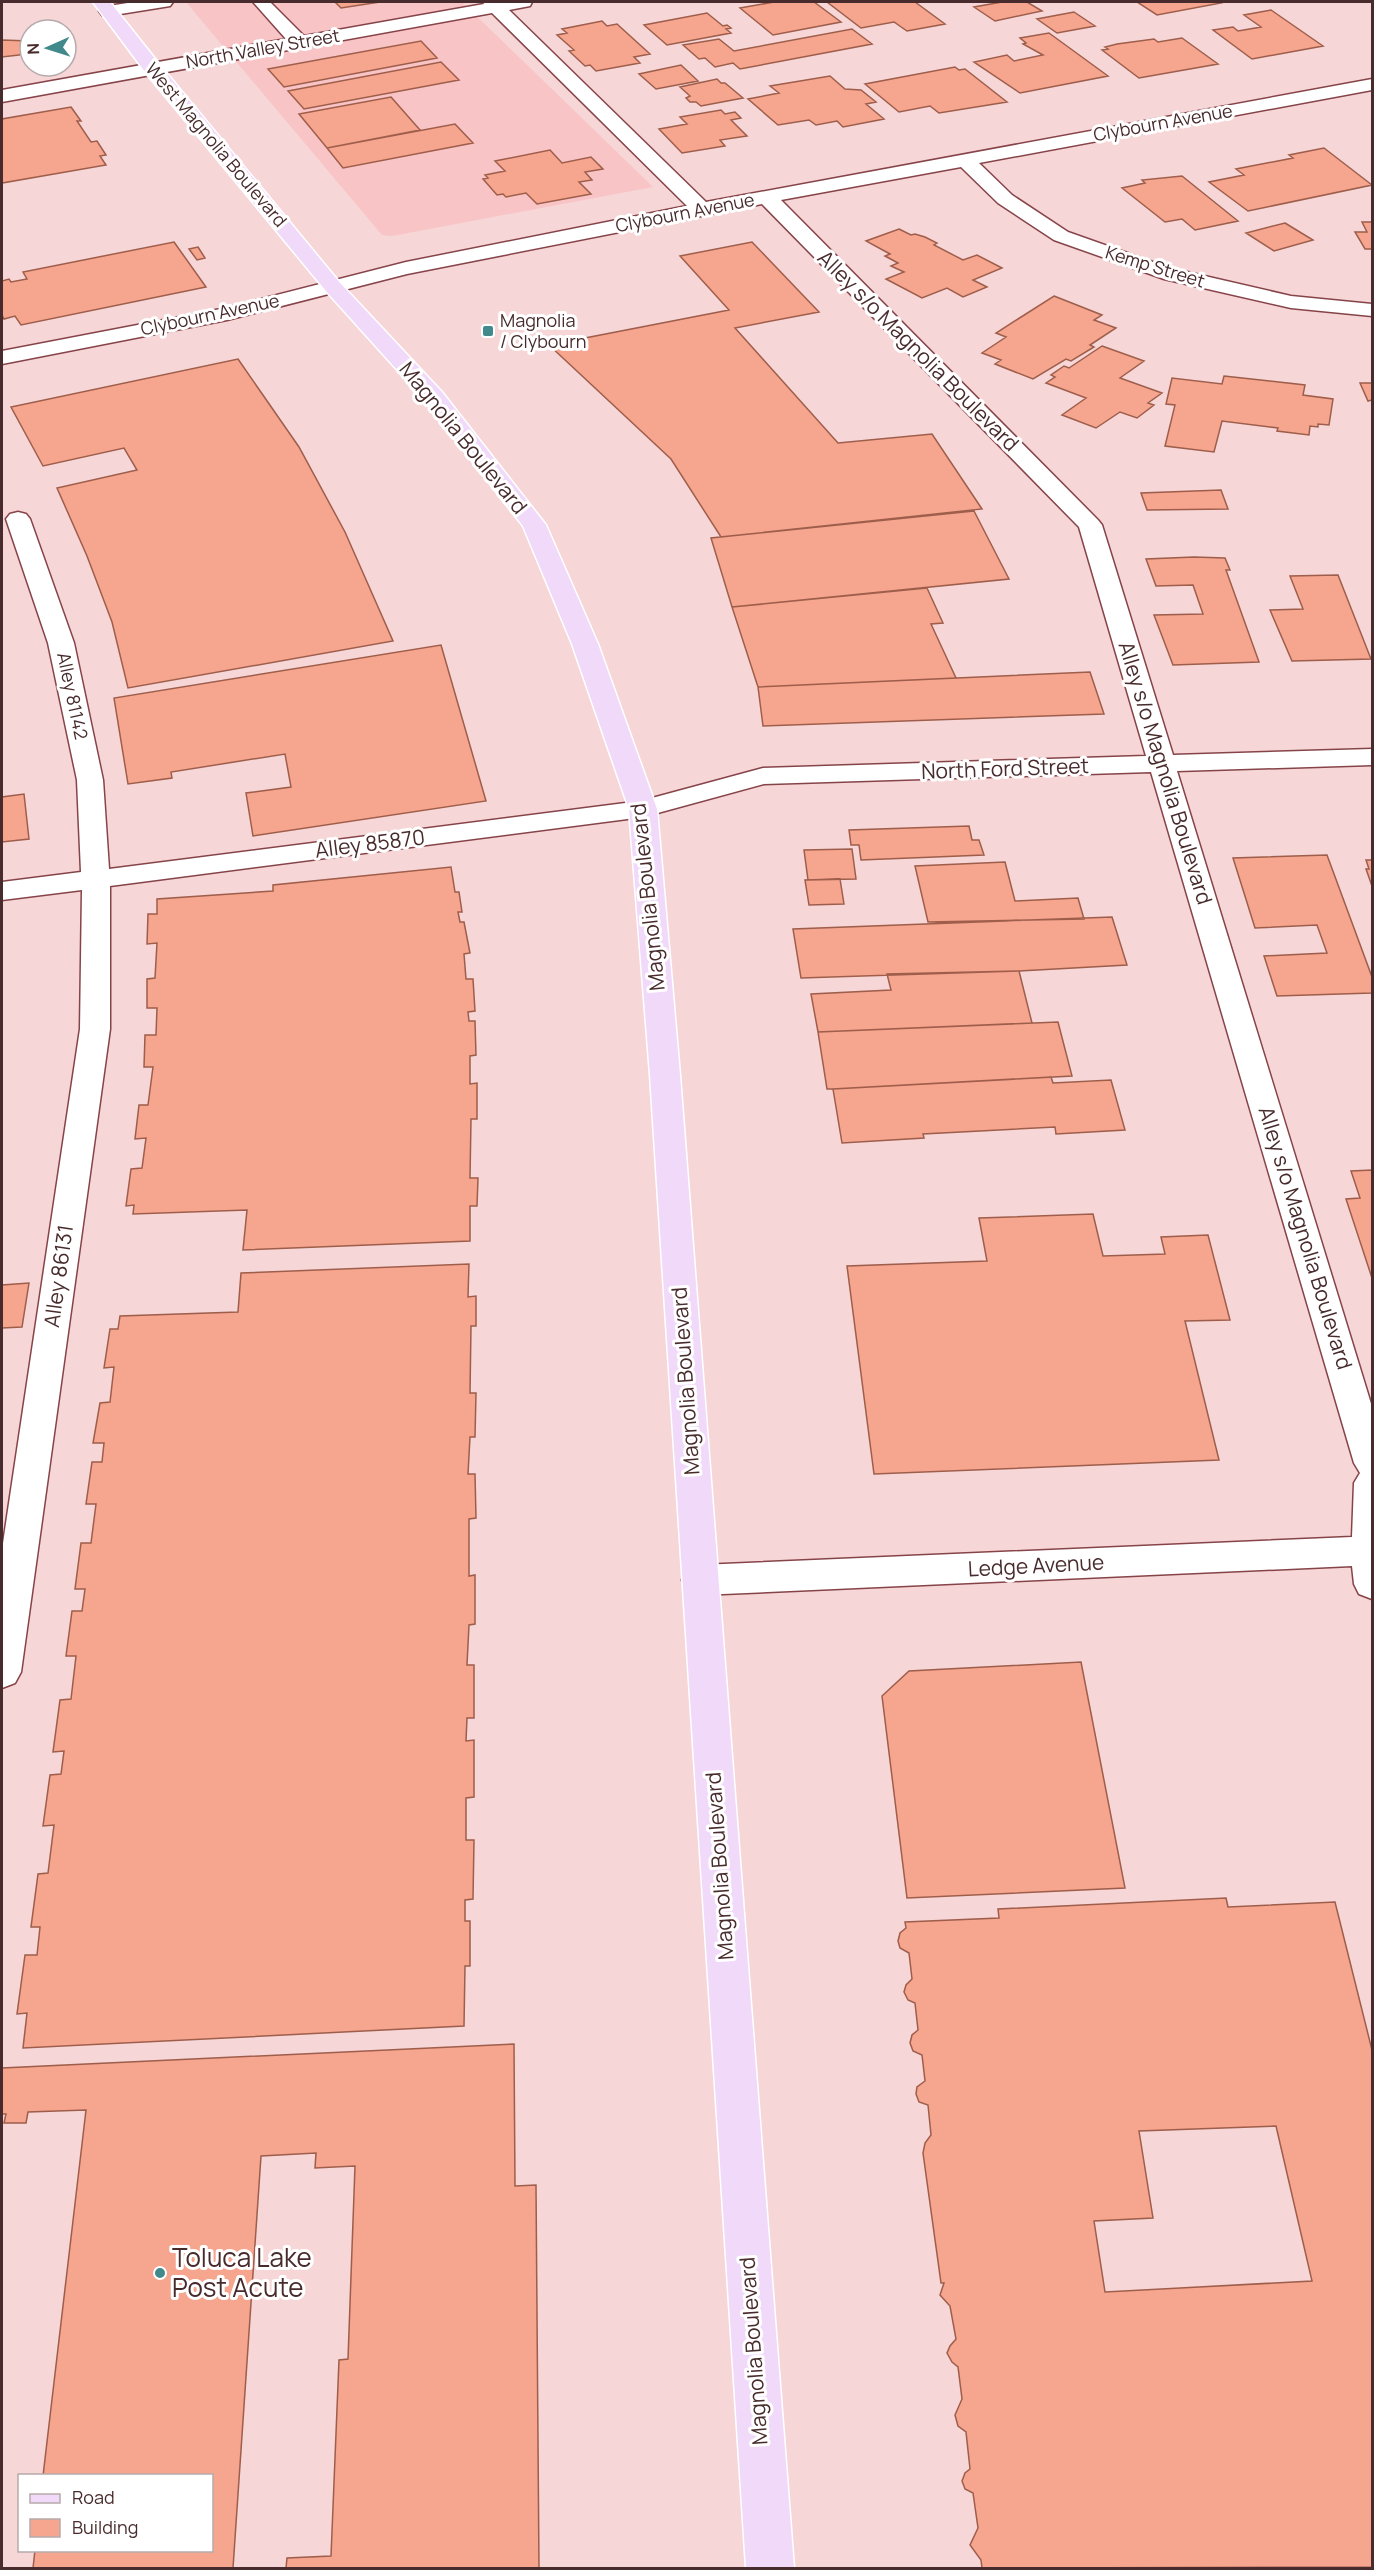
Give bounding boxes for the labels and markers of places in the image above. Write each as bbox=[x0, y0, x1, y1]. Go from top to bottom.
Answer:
place label: Magnolia / Clybourn bbox=[500, 308, 586, 353]
marker: Magnolia / Clybourn bbox=[481, 324, 495, 338]
place label: Toluca Lake Post Acute bbox=[172, 2239, 312, 2305]
marker: Toluca Lake Post Acute bbox=[153, 2266, 167, 2280]

